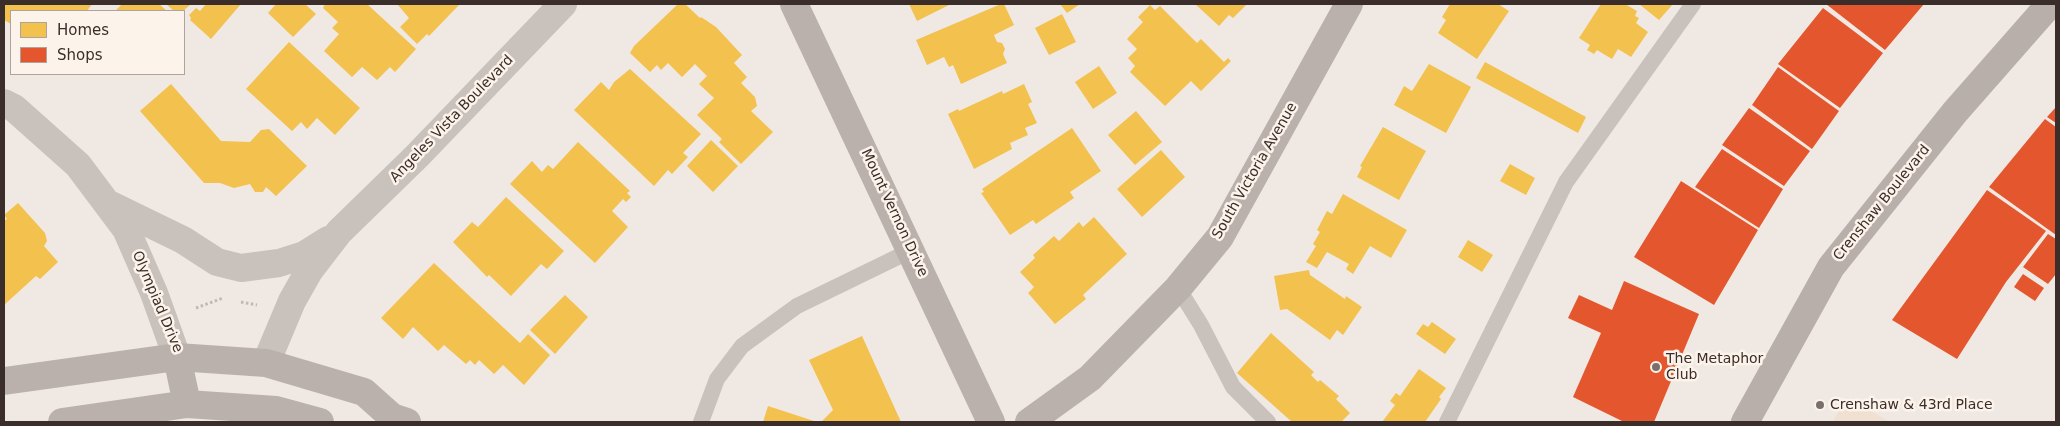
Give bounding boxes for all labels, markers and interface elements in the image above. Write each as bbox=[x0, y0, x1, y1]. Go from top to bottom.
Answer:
legend bbox=[10, 10, 185, 75]
text: Homes bbox=[57, 21, 109, 39]
text: Shops bbox=[57, 46, 103, 64]
street label: Angeles Vista Boulevard bbox=[387, 52, 517, 186]
street label: South Victoria Avenue bbox=[1209, 100, 1301, 242]
street label: Crenshaw Boulevard bbox=[1830, 142, 1934, 264]
street label: Mount Vernon Drive bbox=[857, 146, 931, 280]
street label: Olympiad Drive bbox=[128, 249, 186, 355]
place label: The Metaphor Club bbox=[1666, 351, 1763, 384]
marker: The Metaphor Club bbox=[1650, 361, 1662, 373]
place label: Crenshaw & 43rd Place bbox=[1830, 397, 1993, 413]
marker: Crenshaw & 43rd Place bbox=[1814, 399, 1826, 411]

